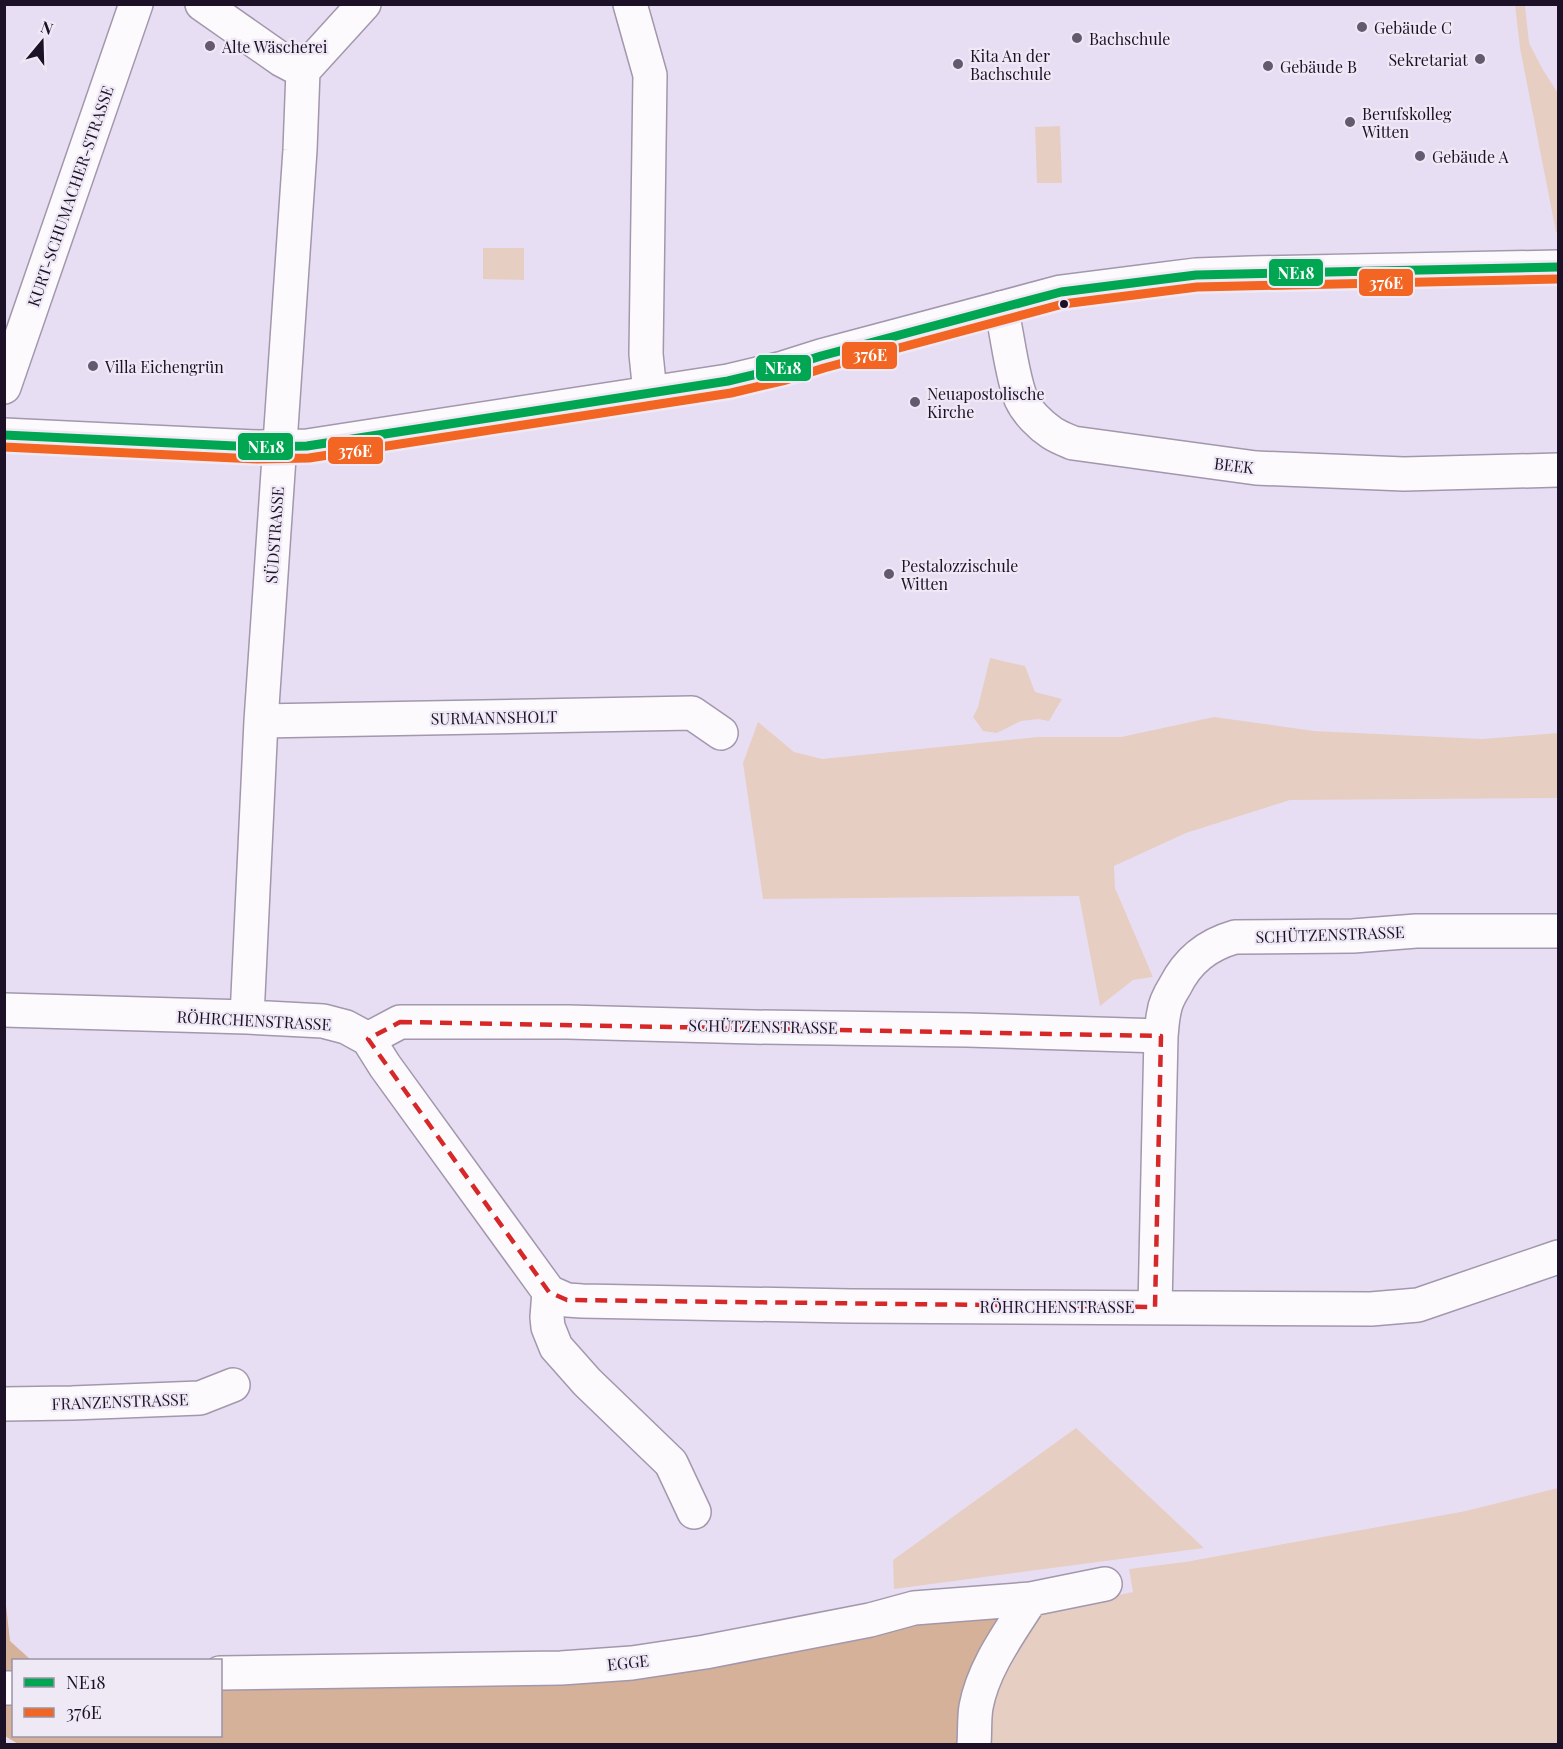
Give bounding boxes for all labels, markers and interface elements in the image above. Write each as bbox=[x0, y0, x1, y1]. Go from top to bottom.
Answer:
north arrow bbox=[12, 12, 72, 72]
text: N bbox=[38, 16, 56, 39]
place label: Gebäude C bbox=[1374, 17, 1452, 38]
marker: Gebäude C bbox=[1355, 20, 1369, 34]
place label: Bachschule bbox=[1089, 28, 1170, 49]
marker: Bachschule bbox=[1070, 31, 1084, 45]
place label: Alte Wäscherei bbox=[221, 36, 328, 57]
marker: Alte Wäscherei bbox=[203, 39, 217, 53]
place label: Kita An der Bachschule bbox=[970, 45, 1051, 84]
place label: Sekretariat bbox=[1388, 49, 1468, 70]
marker: Sekretariat bbox=[1473, 52, 1487, 66]
place label: Gebäude B bbox=[1280, 56, 1357, 77]
marker: Kita An der Bachschule bbox=[951, 57, 965, 71]
marker: Gebäude B bbox=[1261, 59, 1275, 73]
street label: KURT-SCHUMACHER-STRASSE bbox=[22, 83, 118, 309]
place label: Berufskolleg Witten bbox=[1361, 103, 1452, 142]
marker: Berufskolleg Witten bbox=[1343, 115, 1357, 129]
place label: Gebäude A bbox=[1432, 146, 1509, 167]
marker: Gebäude A bbox=[1413, 149, 1427, 163]
line badge: NE18 bbox=[1268, 258, 1324, 287]
text: NE18 bbox=[1278, 262, 1314, 283]
line badge: 376E bbox=[1358, 268, 1414, 297]
text: 376E bbox=[1369, 272, 1403, 293]
unlabelled marker bbox=[1058, 298, 1070, 310]
line badge: 376E bbox=[841, 341, 898, 370]
text: 376E bbox=[853, 344, 887, 365]
line badge: NE18 bbox=[755, 354, 812, 382]
place label: Villa Eichengrün bbox=[104, 356, 224, 377]
text: NE18 bbox=[765, 357, 801, 378]
marker: Villa Eichengrün bbox=[86, 359, 100, 373]
place label: Neuapostolische Kirche bbox=[927, 383, 1045, 422]
marker: Neuapostolische Kirche bbox=[908, 395, 922, 409]
line badge: NE18 bbox=[237, 432, 294, 461]
text: NE18 bbox=[248, 436, 284, 457]
line badge: 376E bbox=[327, 436, 384, 465]
text: 376E bbox=[338, 440, 372, 461]
street label: BEEK bbox=[1213, 452, 1256, 478]
street label: SÜDSTRASSE bbox=[260, 486, 288, 584]
place label: Pestalozzischule Witten bbox=[900, 555, 1018, 594]
marker: Pestalozzischule Witten bbox=[882, 567, 896, 581]
street label: SURMANNSHOLT bbox=[430, 705, 558, 729]
street label: SCHÜTZENSTRASSE bbox=[1255, 921, 1405, 947]
street label: RÖHRCHENSTRASSE bbox=[176, 1005, 332, 1035]
street label: SCHÜTZENSTRASSE bbox=[688, 1014, 838, 1038]
street label: RÖHRCHENSTRASSE bbox=[980, 1296, 1134, 1317]
street label: FRANZENSTRASSE bbox=[51, 1388, 189, 1414]
street label: EGGE bbox=[606, 1649, 650, 1675]
legend bbox=[12, 1659, 222, 1737]
text: NE18 bbox=[66, 1670, 106, 1694]
text: 376E bbox=[66, 1700, 102, 1724]

